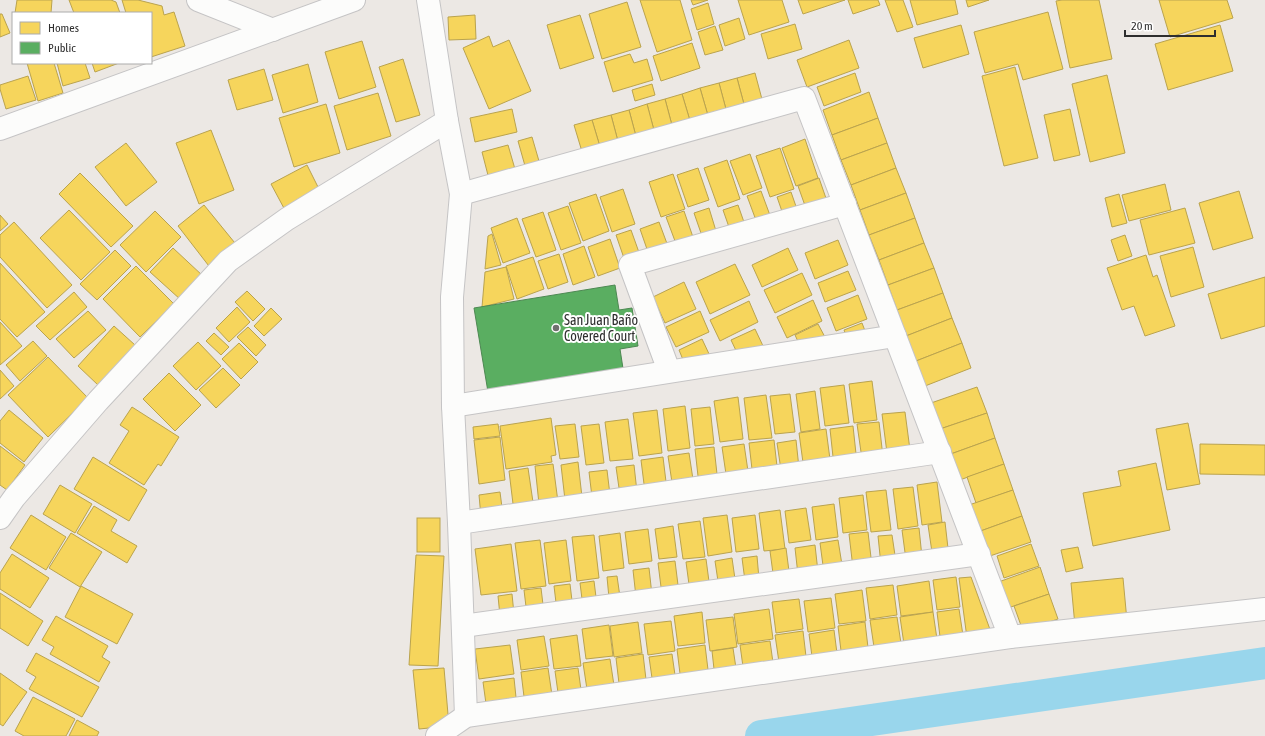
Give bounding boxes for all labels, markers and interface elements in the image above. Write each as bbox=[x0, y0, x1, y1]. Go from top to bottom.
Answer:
legend bbox=[12, 12, 152, 64]
scale bar bbox=[1125, 12, 1215, 38]
text: 20 m bbox=[1131, 19, 1153, 33]
text: Homes bbox=[48, 21, 79, 35]
text: Public bbox=[48, 41, 76, 55]
place label: San Juan Baño Covered Court bbox=[564, 312, 638, 344]
marker: San Juan Baño Covered Court bbox=[551, 323, 561, 333]

